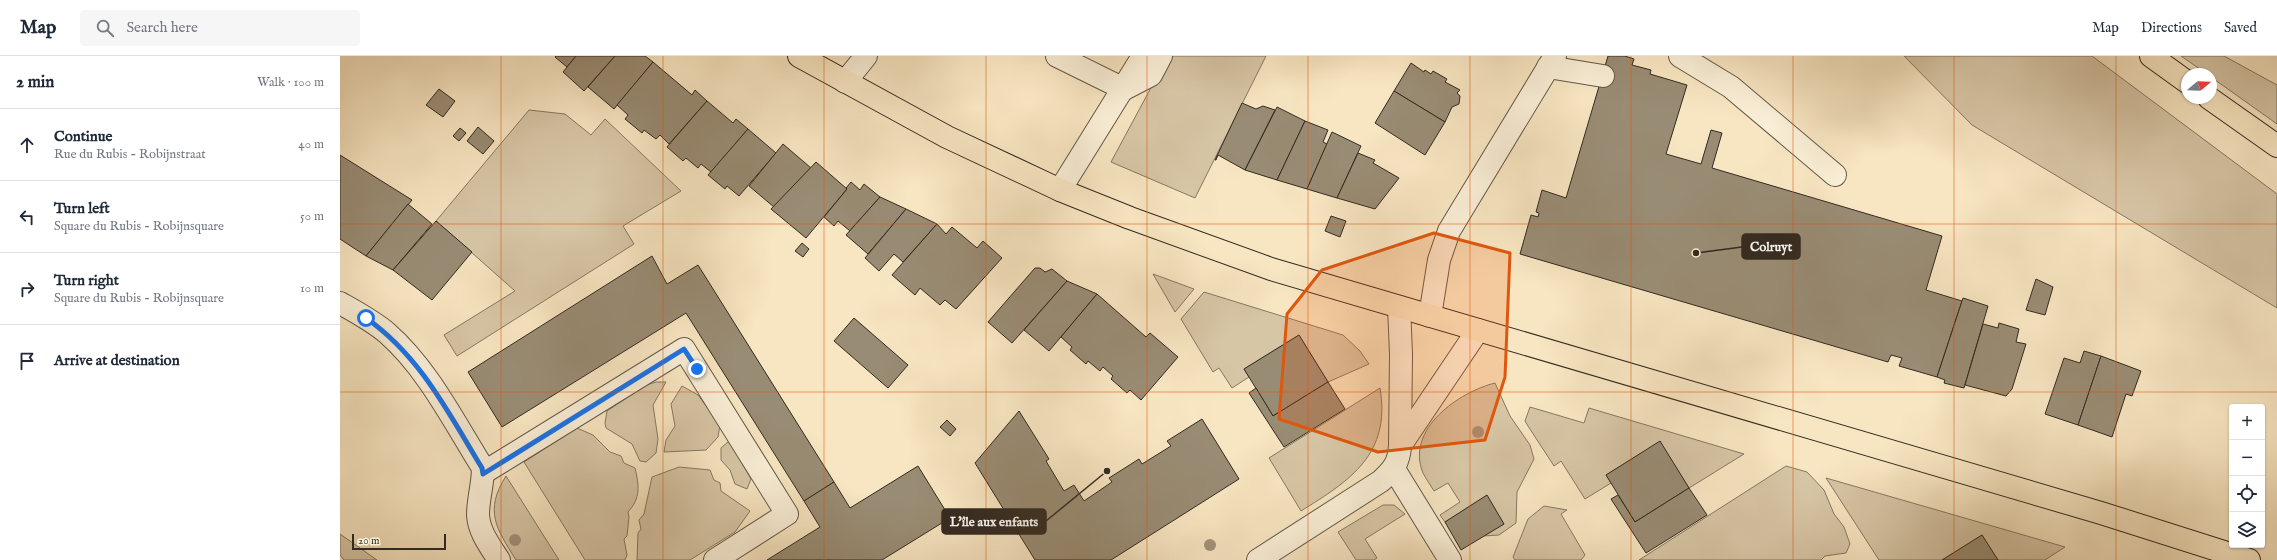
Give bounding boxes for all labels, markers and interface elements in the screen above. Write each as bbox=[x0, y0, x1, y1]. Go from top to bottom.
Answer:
search box bbox=[80, 10, 360, 46]
text: Map bbox=[20, 16, 56, 40]
icon: search bbox=[94, 17, 116, 39]
text: Search here bbox=[126, 18, 198, 37]
text: Map bbox=[2092, 19, 2119, 37]
text: Directions bbox=[2141, 19, 2202, 37]
text: Saved bbox=[2224, 19, 2257, 37]
north arrow bbox=[2181, 68, 2217, 104]
text: 2 min bbox=[16, 72, 54, 93]
text: Walk · 100 m bbox=[257, 74, 324, 91]
text: Continue bbox=[54, 127, 112, 146]
icon: ahead bbox=[16, 134, 38, 156]
text: 40 m bbox=[298, 136, 324, 153]
text: Rue du Rubis - Robijnstraat bbox=[54, 146, 206, 163]
text: Turn left bbox=[54, 199, 110, 218]
icon: left bbox=[16, 206, 38, 228]
text: 50 m bbox=[300, 208, 324, 225]
text: Square du Rubis - Robijnsquare bbox=[54, 218, 224, 235]
callout: Colruyt bbox=[1742, 234, 1800, 259]
text: Colruyt bbox=[1750, 239, 1793, 256]
text: Turn right bbox=[54, 271, 119, 290]
icon: right bbox=[16, 278, 38, 300]
text: 10 m bbox=[300, 280, 324, 297]
text: Square du Rubis - Robijnsquare bbox=[54, 290, 224, 307]
route start bbox=[357, 309, 375, 327]
icon: arrive bbox=[16, 350, 38, 372]
text: Arrive at destination bbox=[54, 351, 180, 370]
route end bbox=[688, 360, 706, 378]
map controls bbox=[2229, 404, 2265, 548]
button: + bbox=[2229, 404, 2265, 440]
button: − bbox=[2229, 440, 2265, 476]
button: locate bbox=[2229, 476, 2265, 512]
callout: L'île aux enfants bbox=[942, 509, 1046, 534]
button: layers bbox=[2229, 512, 2265, 548]
text: L'île aux enfants bbox=[949, 514, 1039, 531]
scale bar bbox=[352, 532, 446, 551]
text: 20 m bbox=[358, 534, 379, 548]

